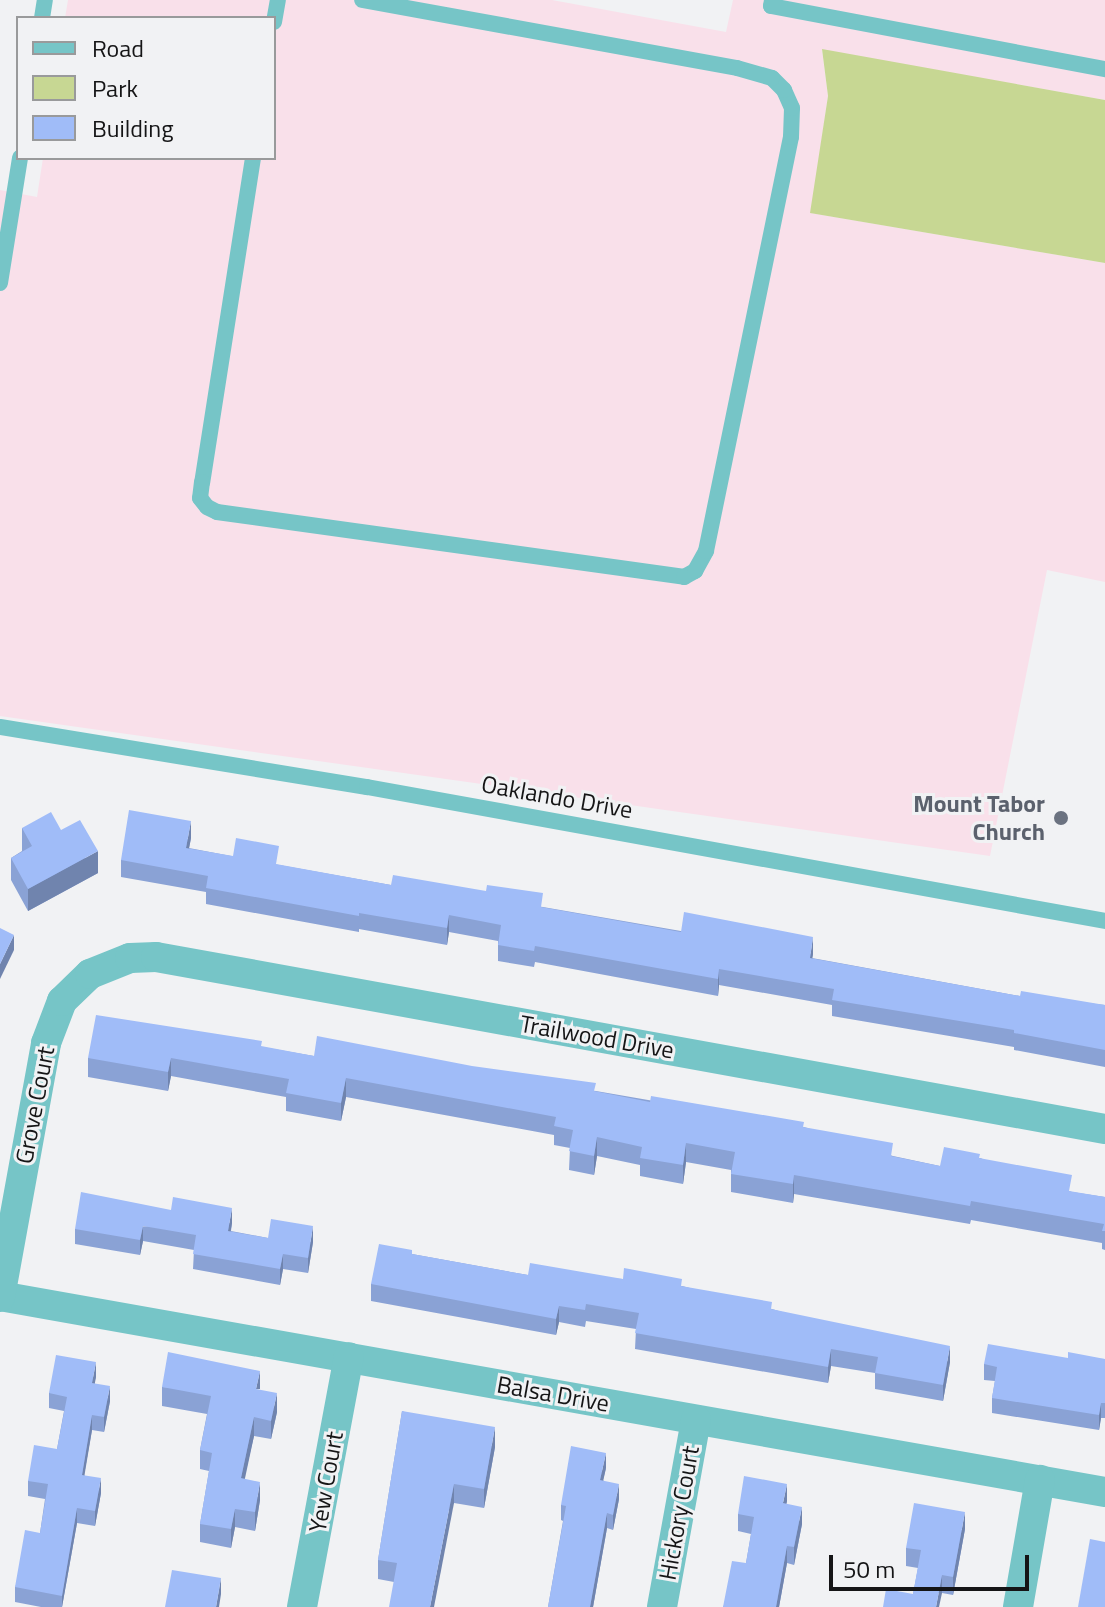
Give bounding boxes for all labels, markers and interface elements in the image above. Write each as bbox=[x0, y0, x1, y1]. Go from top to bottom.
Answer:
legend bbox=[16, 16, 276, 160]
text: Road bbox=[92, 30, 144, 66]
text: Park bbox=[92, 70, 138, 106]
text: Building bbox=[92, 110, 174, 146]
street label: Oaklando Drive bbox=[479, 770, 635, 824]
place label: Mount Tabor Church bbox=[913, 790, 1045, 846]
marker: Mount Tabor Church bbox=[1052, 809, 1070, 827]
street label: Trailwood Drive bbox=[518, 1009, 676, 1065]
street label: Grove Court bbox=[10, 1044, 60, 1166]
street label: Balsa Drive bbox=[495, 1370, 611, 1418]
street label: Yew Court bbox=[303, 1429, 349, 1535]
street label: Hickory Court bbox=[653, 1444, 705, 1582]
scale bar bbox=[833, 1539, 1033, 1589]
text: 50 m bbox=[843, 1551, 895, 1587]

